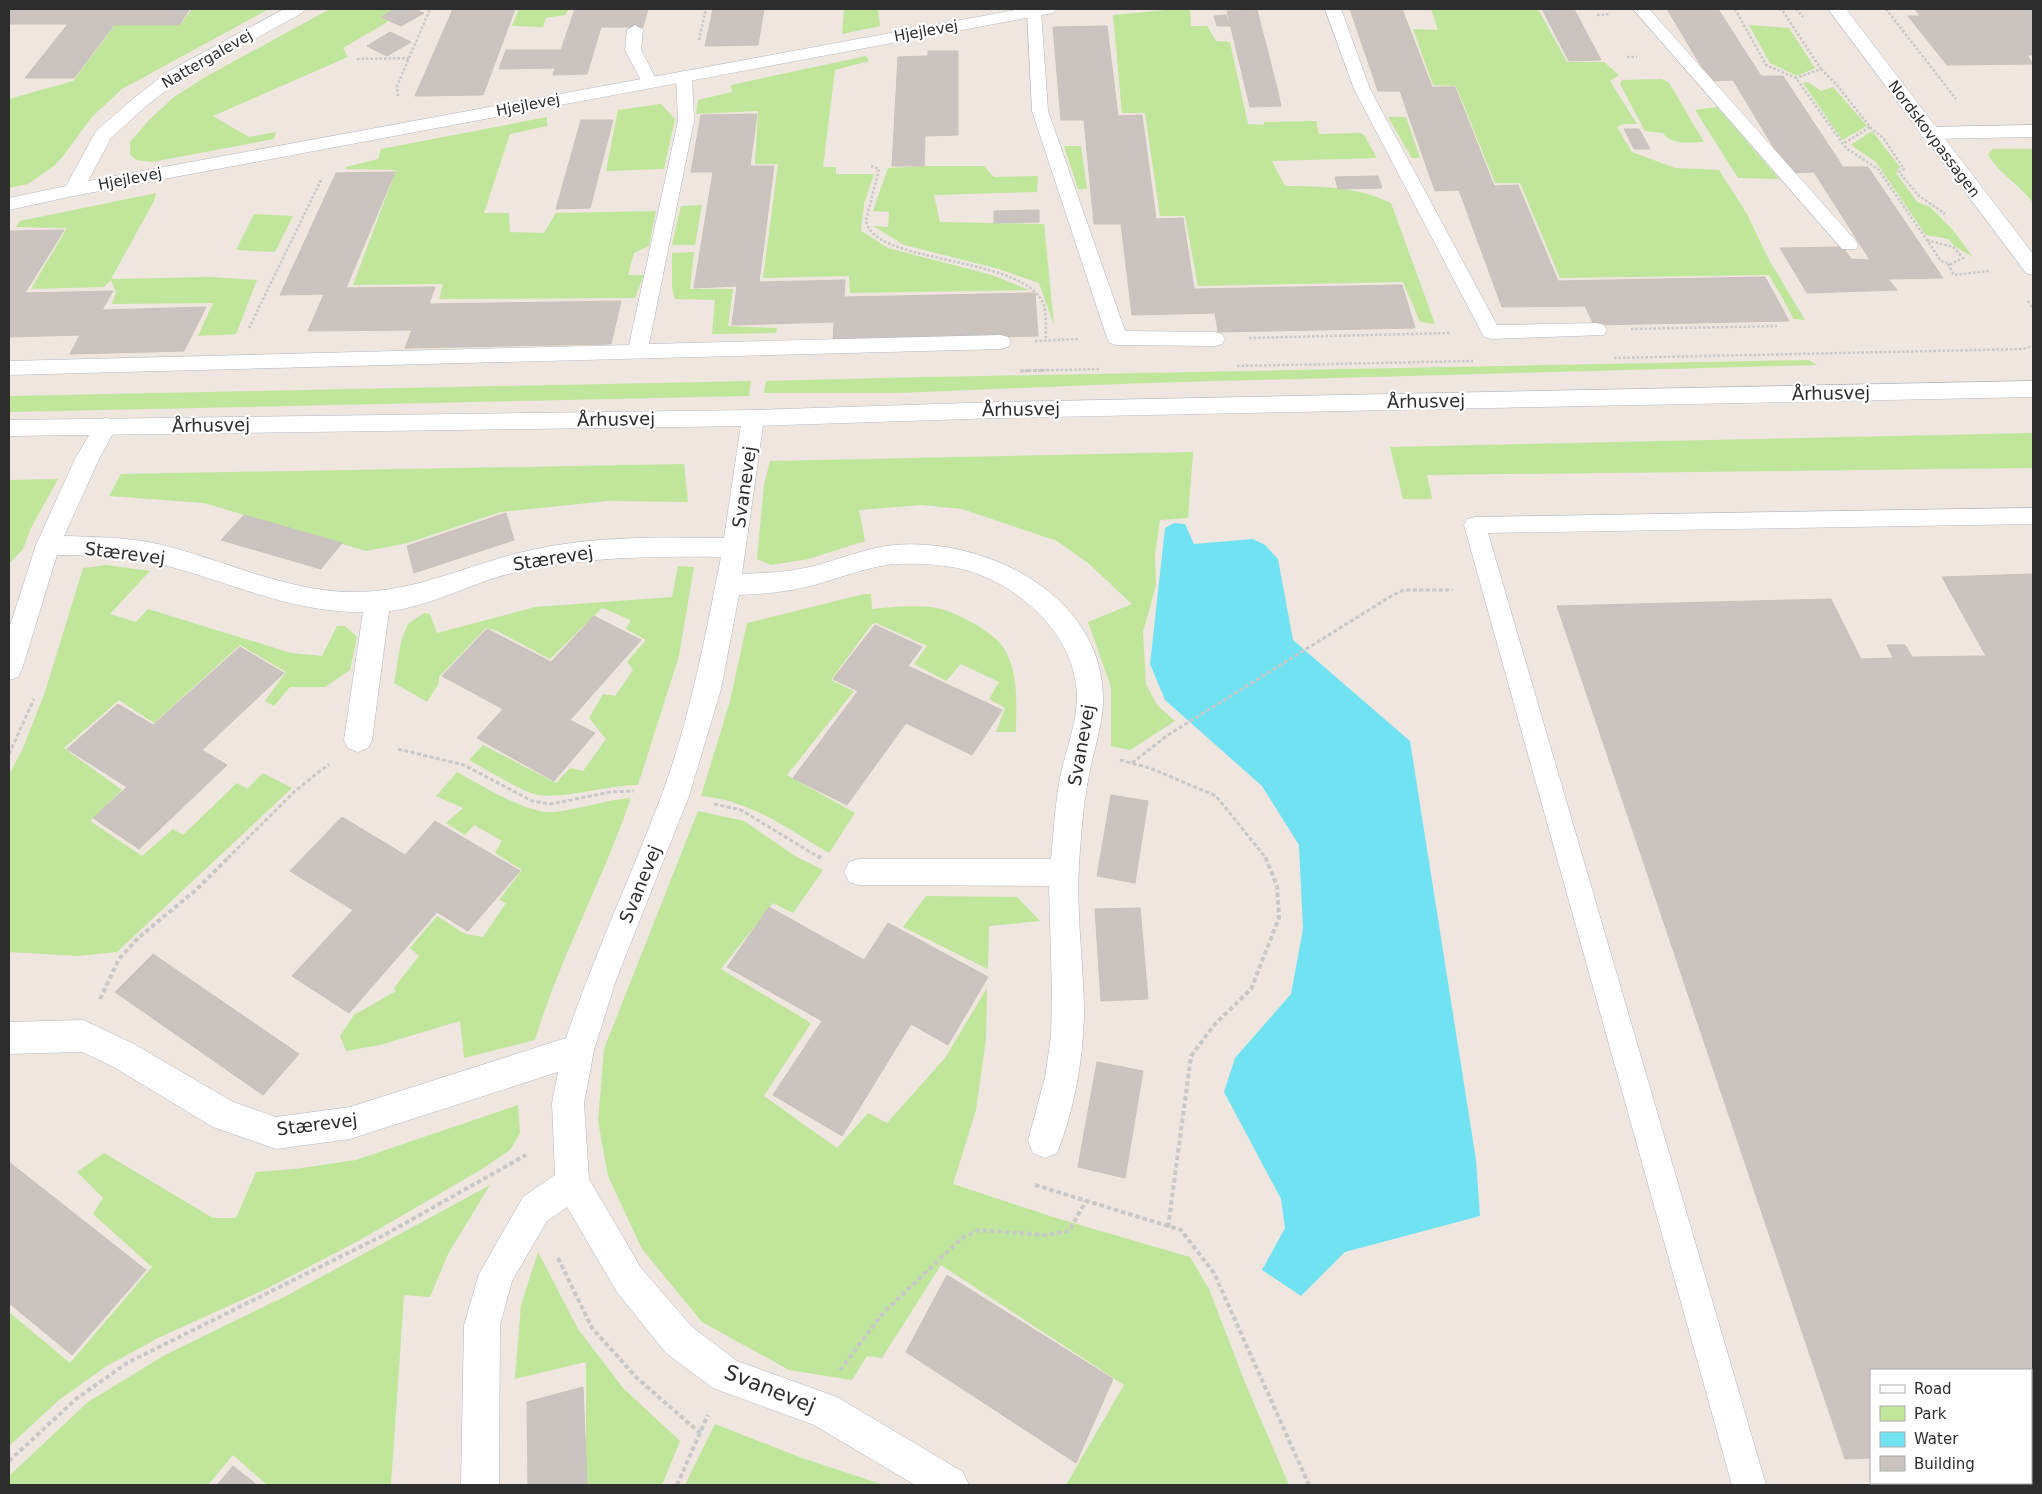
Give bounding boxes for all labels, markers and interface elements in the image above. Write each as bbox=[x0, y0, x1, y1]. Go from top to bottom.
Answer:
street label: Hjejlevej bbox=[893, 17, 959, 45]
street label: Nattergalevej bbox=[158, 26, 256, 92]
street label: Nordskovpassagen bbox=[1884, 77, 1984, 201]
street label: Hjejlevej bbox=[495, 90, 561, 120]
street label: Hjejlevej bbox=[97, 164, 163, 194]
street label: Århusvej bbox=[1792, 382, 1870, 404]
street label: Århusvej bbox=[1387, 390, 1465, 412]
street label: Århusvej bbox=[982, 398, 1060, 420]
street label: Århusvej bbox=[577, 408, 655, 430]
street label: Århusvej bbox=[172, 414, 250, 436]
street label: Svanevej bbox=[728, 445, 760, 529]
street label: Stærevej bbox=[84, 538, 166, 568]
street label: Stærevej bbox=[511, 541, 595, 575]
street label: Svanevej bbox=[1064, 703, 1098, 787]
street label: Svanevej bbox=[615, 842, 665, 926]
street label: Stærevej bbox=[276, 1109, 358, 1139]
street label: Svanevej bbox=[721, 1360, 819, 1418]
legend bbox=[1870, 1369, 2032, 1484]
text: Road bbox=[1914, 1380, 1952, 1398]
text: Park bbox=[1914, 1405, 1947, 1423]
text: Water bbox=[1914, 1430, 1959, 1448]
text: Building bbox=[1914, 1455, 1975, 1473]

